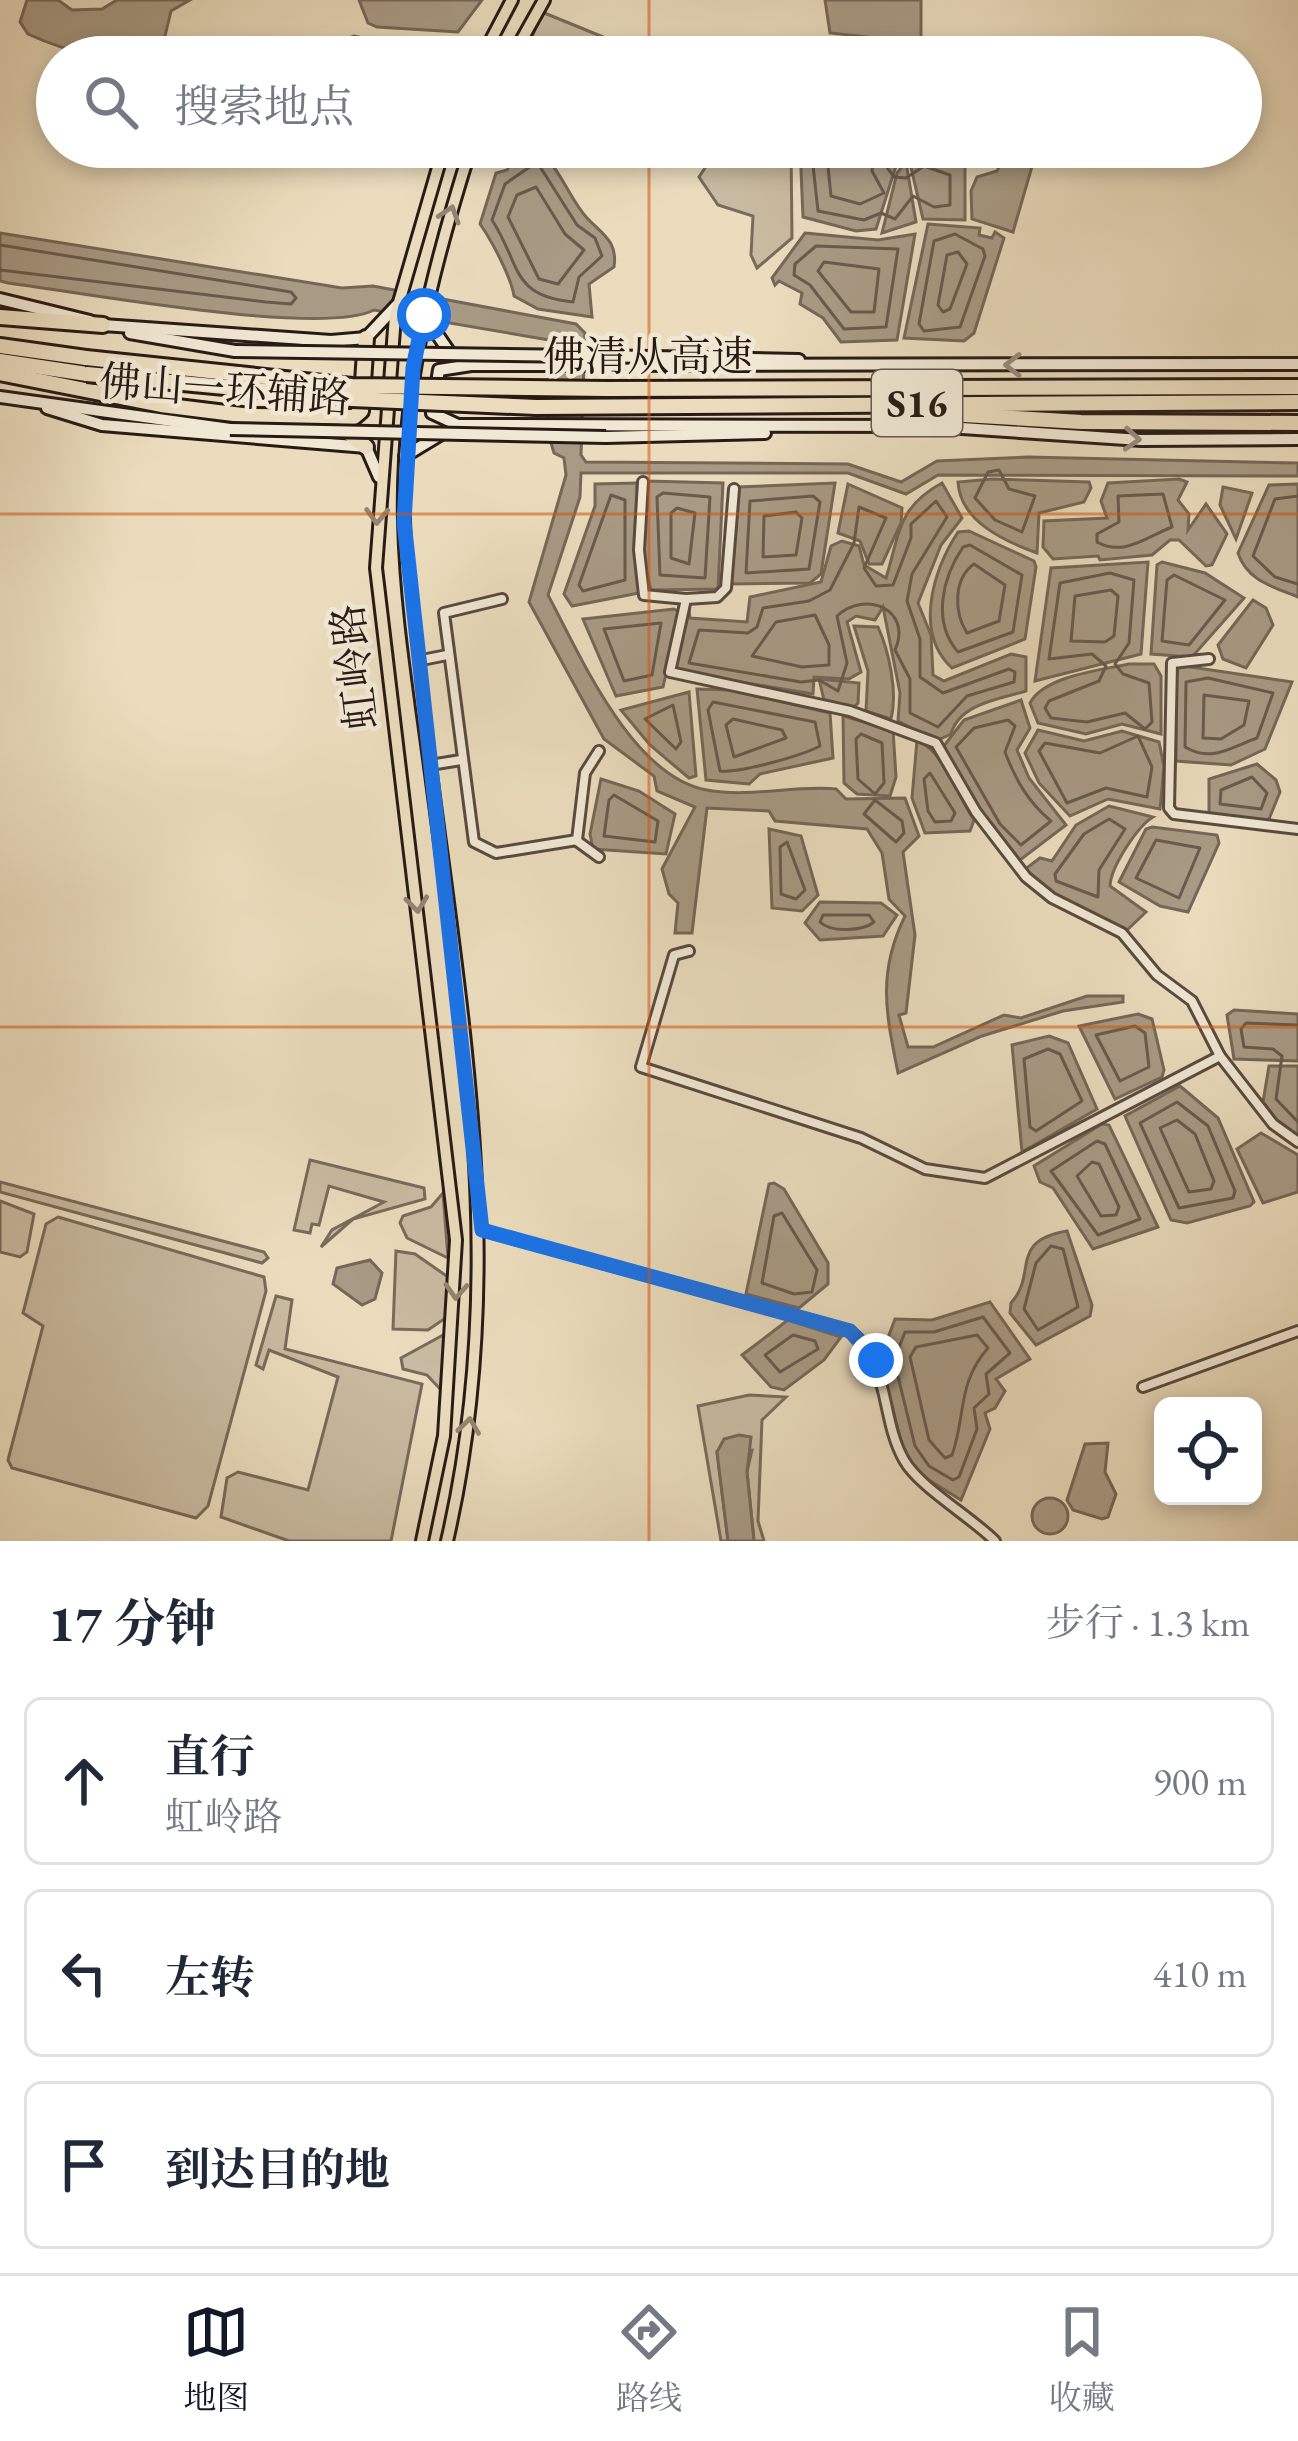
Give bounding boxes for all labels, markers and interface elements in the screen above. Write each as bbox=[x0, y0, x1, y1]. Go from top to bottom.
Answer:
search box bbox=[36, 36, 1262, 168]
icon: search bbox=[78, 69, 144, 135]
text: 搜索地点 bbox=[174, 77, 354, 135]
one-way arrow bbox=[436, 204, 461, 225]
route start bbox=[397, 288, 451, 342]
street label: 佛清从高速 bbox=[543, 329, 753, 384]
one-way arrow bbox=[1003, 352, 1021, 378]
street label: 佛山一环辅路 bbox=[97, 353, 353, 426]
road number: S16 bbox=[872, 370, 962, 436]
one-way arrow bbox=[1123, 426, 1142, 452]
one-way arrow bbox=[365, 507, 391, 526]
street label: 虹岭路 bbox=[320, 601, 389, 733]
one-way arrow bbox=[403, 894, 429, 913]
one-way arrow bbox=[443, 1282, 469, 1301]
route end bbox=[849, 1333, 903, 1387]
map controls bbox=[1154, 1397, 1262, 1505]
button: locate bbox=[1154, 1397, 1262, 1505]
one-way arrow bbox=[455, 1416, 481, 1436]
text: 17 分钟 bbox=[48, 1590, 216, 1656]
text: 步行 · 1.3 km bbox=[1046, 1597, 1250, 1648]
text: 直行 bbox=[165, 1727, 255, 1785]
icon: ahead bbox=[51, 1748, 117, 1814]
text: 900 m bbox=[1153, 1756, 1247, 1807]
text: 虹岭路 bbox=[165, 1791, 282, 1842]
icon: left bbox=[51, 1940, 117, 2006]
text: 左转 bbox=[165, 1948, 255, 2006]
text: 410 m bbox=[1153, 1948, 1247, 1999]
icon: arrive bbox=[51, 2132, 117, 2198]
text: 到达目的地 bbox=[165, 2140, 390, 2198]
tab: 地图 bbox=[183, 2299, 249, 2419]
tab: 路线 bbox=[616, 2299, 682, 2419]
tab: 收藏 bbox=[1049, 2299, 1115, 2419]

